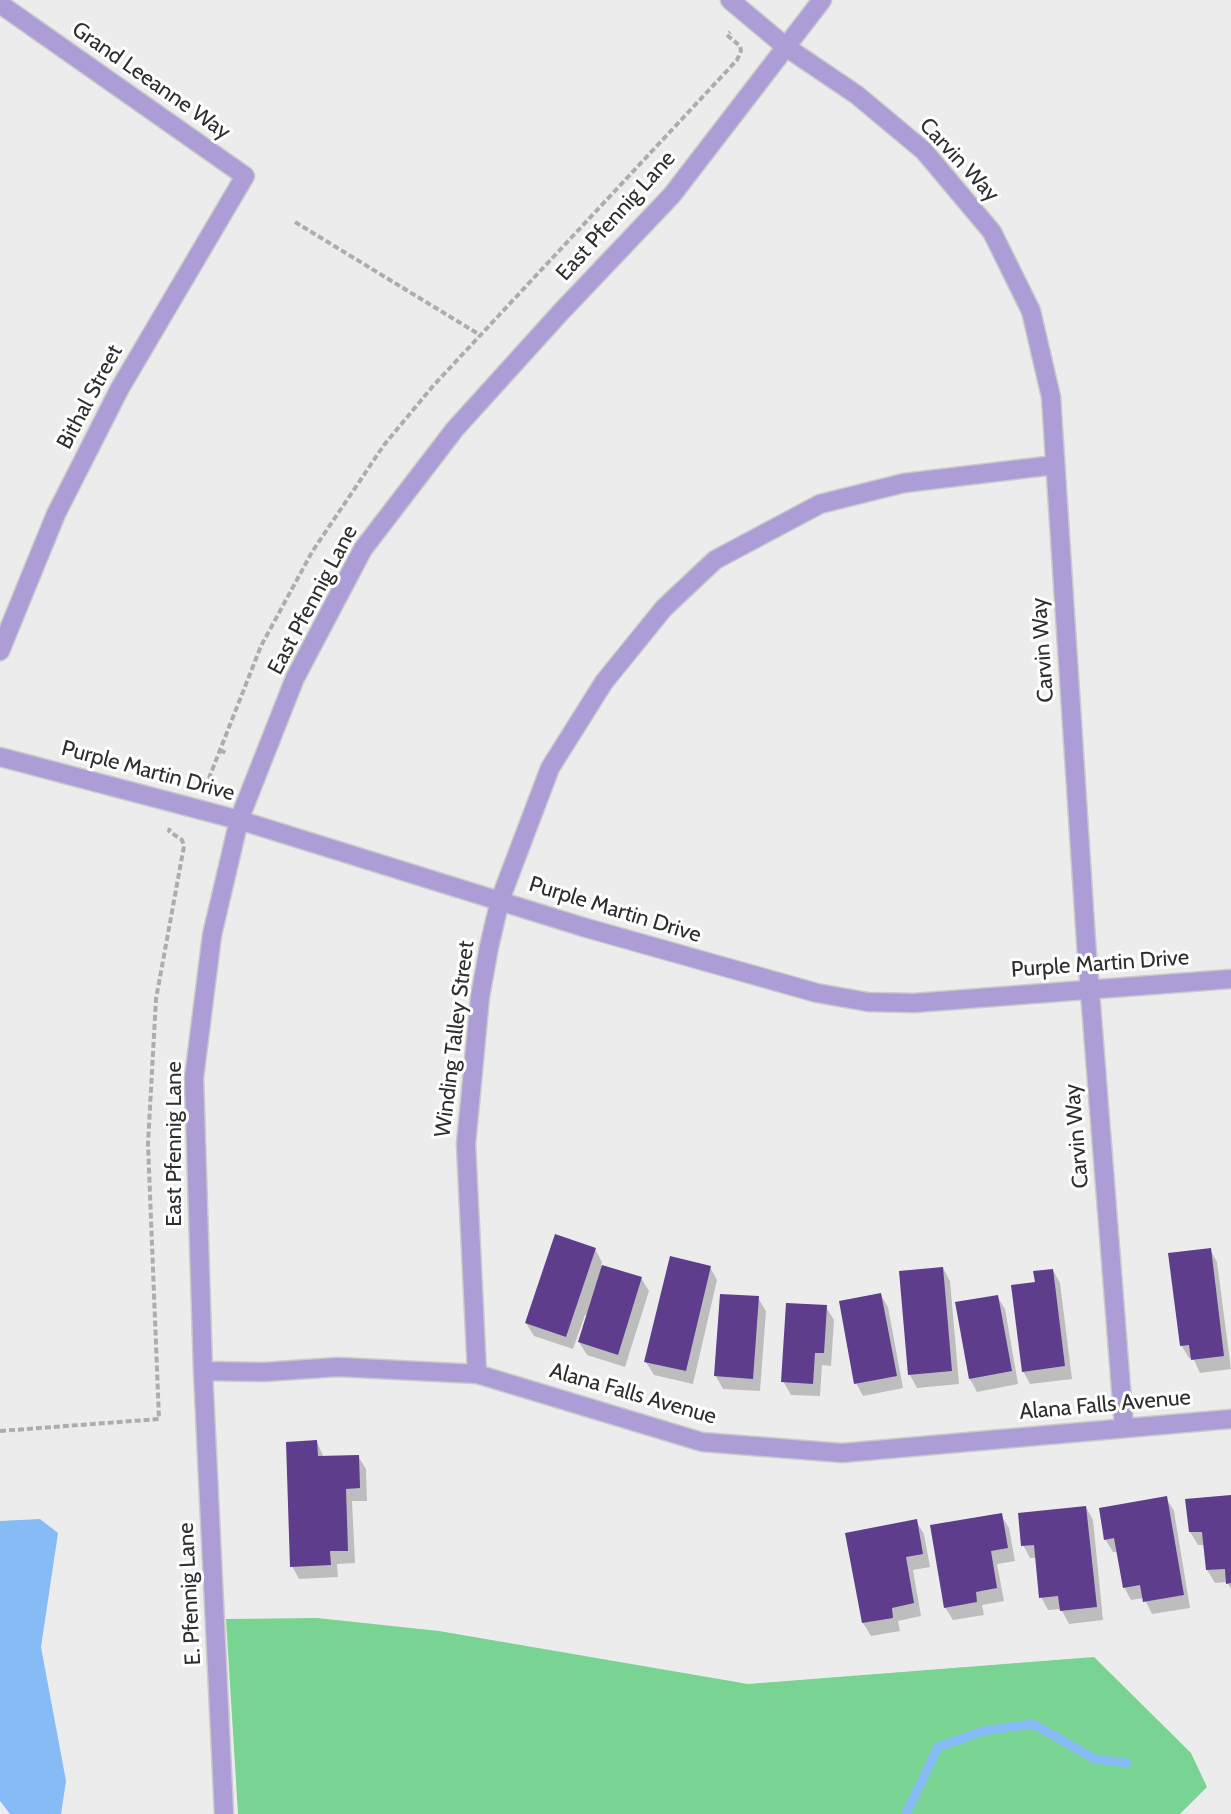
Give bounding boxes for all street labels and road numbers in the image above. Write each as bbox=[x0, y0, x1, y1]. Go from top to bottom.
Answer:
street label: Grand Leeanne Way bbox=[67, 16, 235, 146]
street label: Carvin Way bbox=[914, 113, 1004, 207]
street label: East Pfennig Lane bbox=[551, 146, 681, 286]
street label: Bithal Street bbox=[52, 340, 128, 454]
street label: East Pfennig Lane bbox=[263, 521, 363, 679]
street label: Carvin Way bbox=[1026, 597, 1060, 703]
street label: Purple Martin Drive bbox=[58, 735, 238, 807]
street label: Purple Martin Drive bbox=[526, 871, 704, 949]
street label: Winding Talley Street bbox=[430, 939, 480, 1139]
street label: Purple Martin Drive bbox=[1010, 945, 1190, 983]
street label: East Pfennig Lane bbox=[162, 1061, 188, 1227]
street label: Carvin Way bbox=[1059, 1083, 1095, 1189]
street label: Alana Falls Avenue bbox=[547, 1358, 719, 1430]
street label: Alana Falls Avenue bbox=[1018, 1384, 1192, 1426]
street label: E. Pfennig Lane bbox=[173, 1522, 207, 1666]

